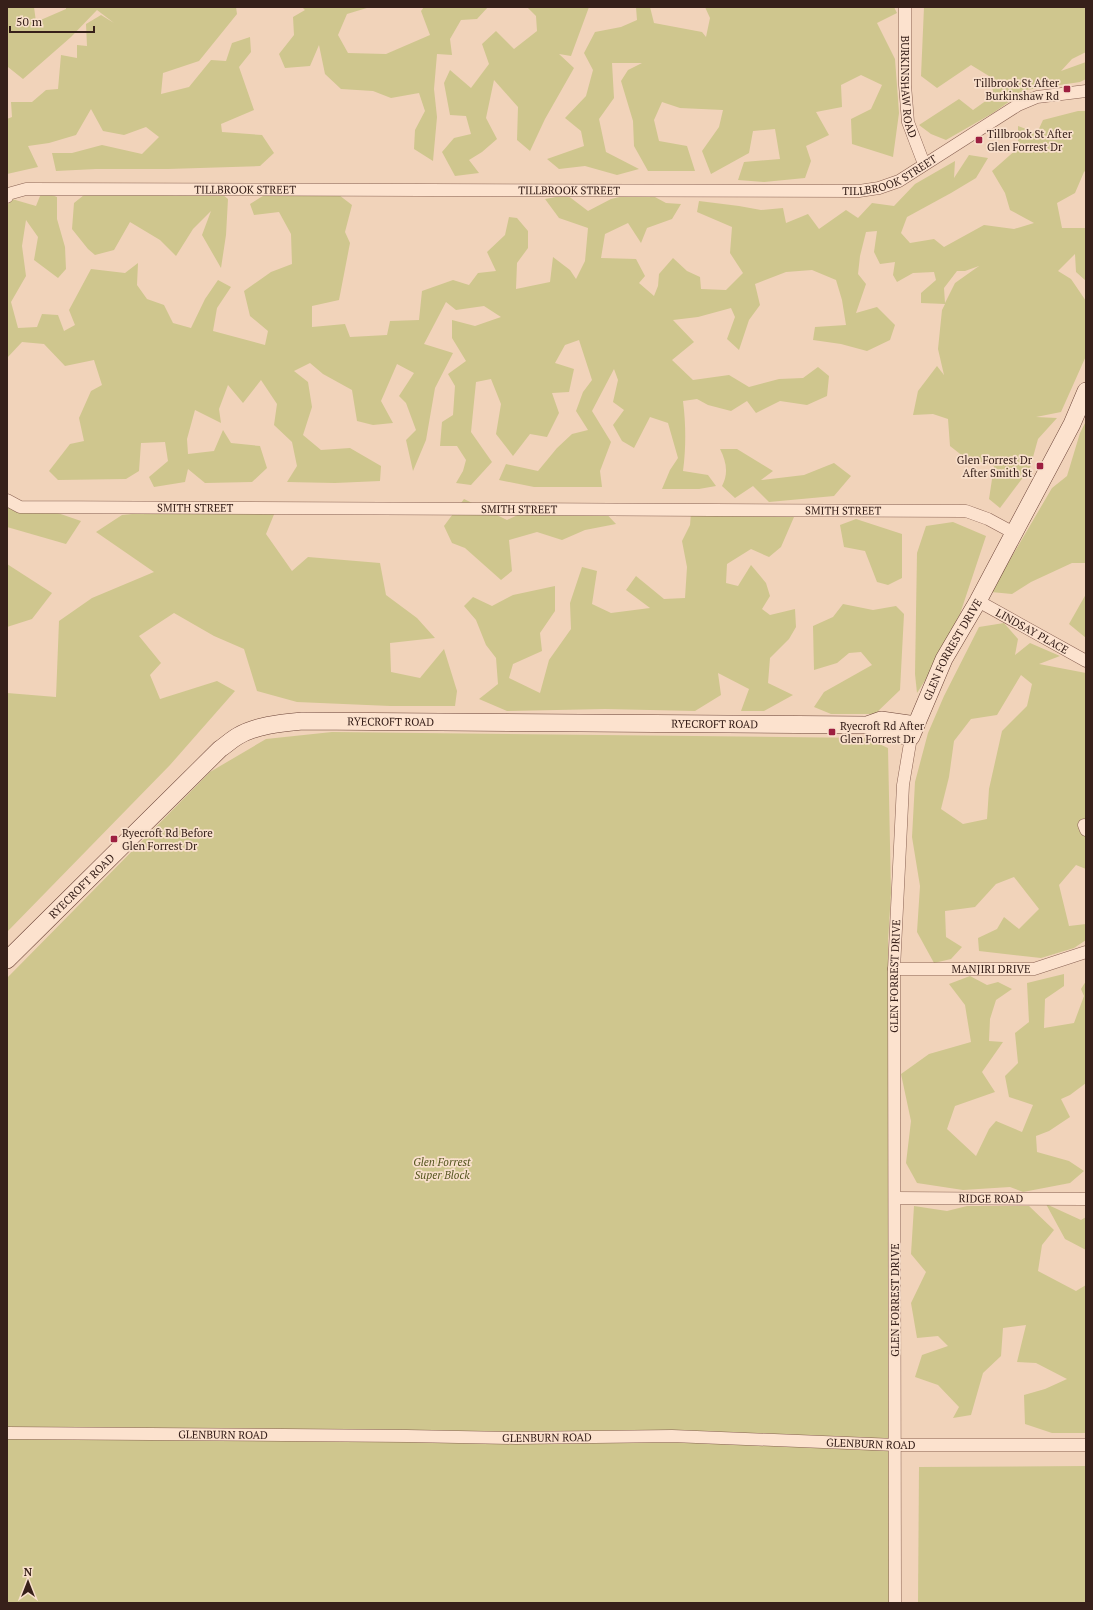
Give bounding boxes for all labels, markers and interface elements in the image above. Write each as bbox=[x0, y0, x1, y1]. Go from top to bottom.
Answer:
scale bar bbox=[10, 8, 94, 34]
text: 50 m bbox=[16, 14, 43, 29]
street label: BURKINSHAW ROAD bbox=[898, 35, 920, 140]
place label: Tillbrook St After Burkinshaw Rd bbox=[974, 76, 1060, 103]
marker: Tillbrook St After Burkinshaw Rd bbox=[1062, 84, 1072, 94]
place label: Tillbrook St After Glen Forrest Dr bbox=[987, 127, 1073, 154]
marker: Tillbrook St After Glen Forrest Dr bbox=[974, 135, 984, 145]
street label: TILLBROOK STREET bbox=[842, 152, 940, 198]
street label: TILLBROOK STREET bbox=[194, 182, 296, 197]
street label: TILLBROOK STREET bbox=[518, 183, 620, 197]
place label: Glen Forrest Dr After Smith St bbox=[957, 453, 1033, 480]
marker: Glen Forrest Dr After Smith St bbox=[1035, 461, 1045, 471]
street label: SMITH STREET bbox=[157, 501, 234, 515]
street label: SMITH STREET bbox=[481, 502, 558, 516]
street label: SMITH STREET bbox=[805, 503, 882, 518]
street label: GLEN FORREST DRIVE bbox=[920, 596, 985, 703]
street label: LINDSAY PLACE bbox=[993, 605, 1071, 657]
street label: RYECROFT ROAD bbox=[347, 714, 434, 729]
street label: RYECROFT ROAD bbox=[671, 717, 758, 731]
place label: Ryecroft Rd After Glen Forrest Dr bbox=[840, 719, 925, 746]
marker: Ryecroft Rd After Glen Forrest Dr bbox=[827, 727, 837, 737]
place label: Ryecroft Rd Before Glen Forrest Dr bbox=[122, 826, 213, 853]
marker: Ryecroft Rd Before Glen Forrest Dr bbox=[109, 834, 119, 844]
street label: RYECROFT ROAD bbox=[46, 850, 117, 922]
street label: GLEN FORREST DRIVE bbox=[887, 919, 903, 1033]
street label: MANJIRI DRIVE bbox=[952, 962, 1030, 976]
park label: Glen Forrest Super Block bbox=[413, 1155, 471, 1182]
street label: RIDGE ROAD bbox=[959, 1191, 1024, 1206]
street label: GLEN FORREST DRIVE bbox=[888, 1243, 902, 1357]
street label: GLENBURN ROAD bbox=[178, 1427, 268, 1442]
street label: GLENBURN ROAD bbox=[502, 1430, 592, 1445]
street label: GLENBURN ROAD bbox=[826, 1435, 916, 1452]
north arrow bbox=[8, 1562, 48, 1602]
text: N bbox=[24, 1565, 33, 1579]

